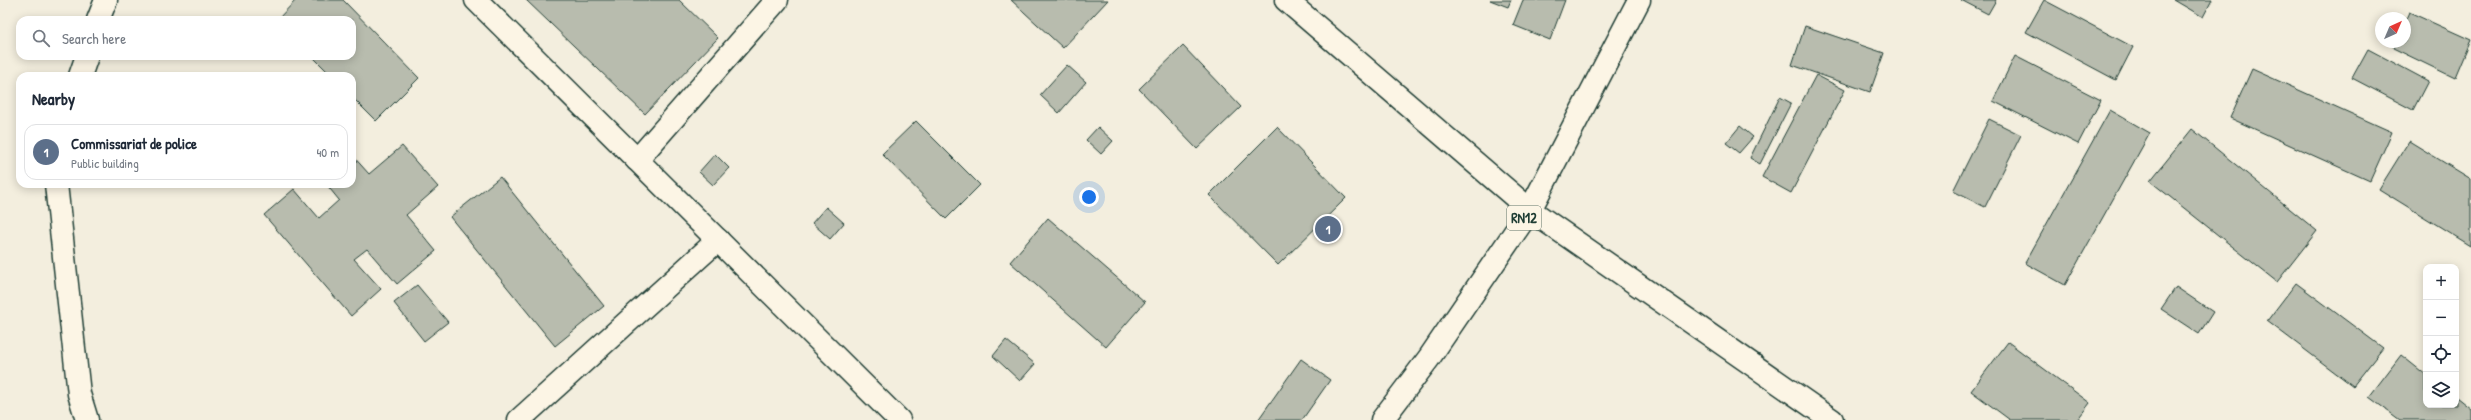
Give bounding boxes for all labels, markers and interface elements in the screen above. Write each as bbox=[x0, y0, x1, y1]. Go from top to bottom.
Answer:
north arrow bbox=[2375, 12, 2411, 48]
search box bbox=[16, 16, 356, 60]
icon: search bbox=[30, 27, 52, 49]
text: Search here bbox=[62, 28, 126, 49]
text: Nearby bbox=[32, 87, 75, 110]
text: Commissariat de police bbox=[71, 133, 197, 154]
text: 1 bbox=[44, 143, 48, 161]
text: 40 m bbox=[316, 143, 339, 161]
text: Public building bbox=[71, 154, 139, 172]
your location bbox=[1079, 187, 1099, 207]
road number: RN12 bbox=[1507, 206, 1541, 230]
pin: 1 bbox=[1315, 214, 1341, 244]
map controls bbox=[2423, 264, 2459, 408]
button: + bbox=[2423, 264, 2459, 300]
button: − bbox=[2423, 300, 2459, 336]
button: locate bbox=[2423, 336, 2459, 372]
button: layers bbox=[2423, 372, 2459, 408]

